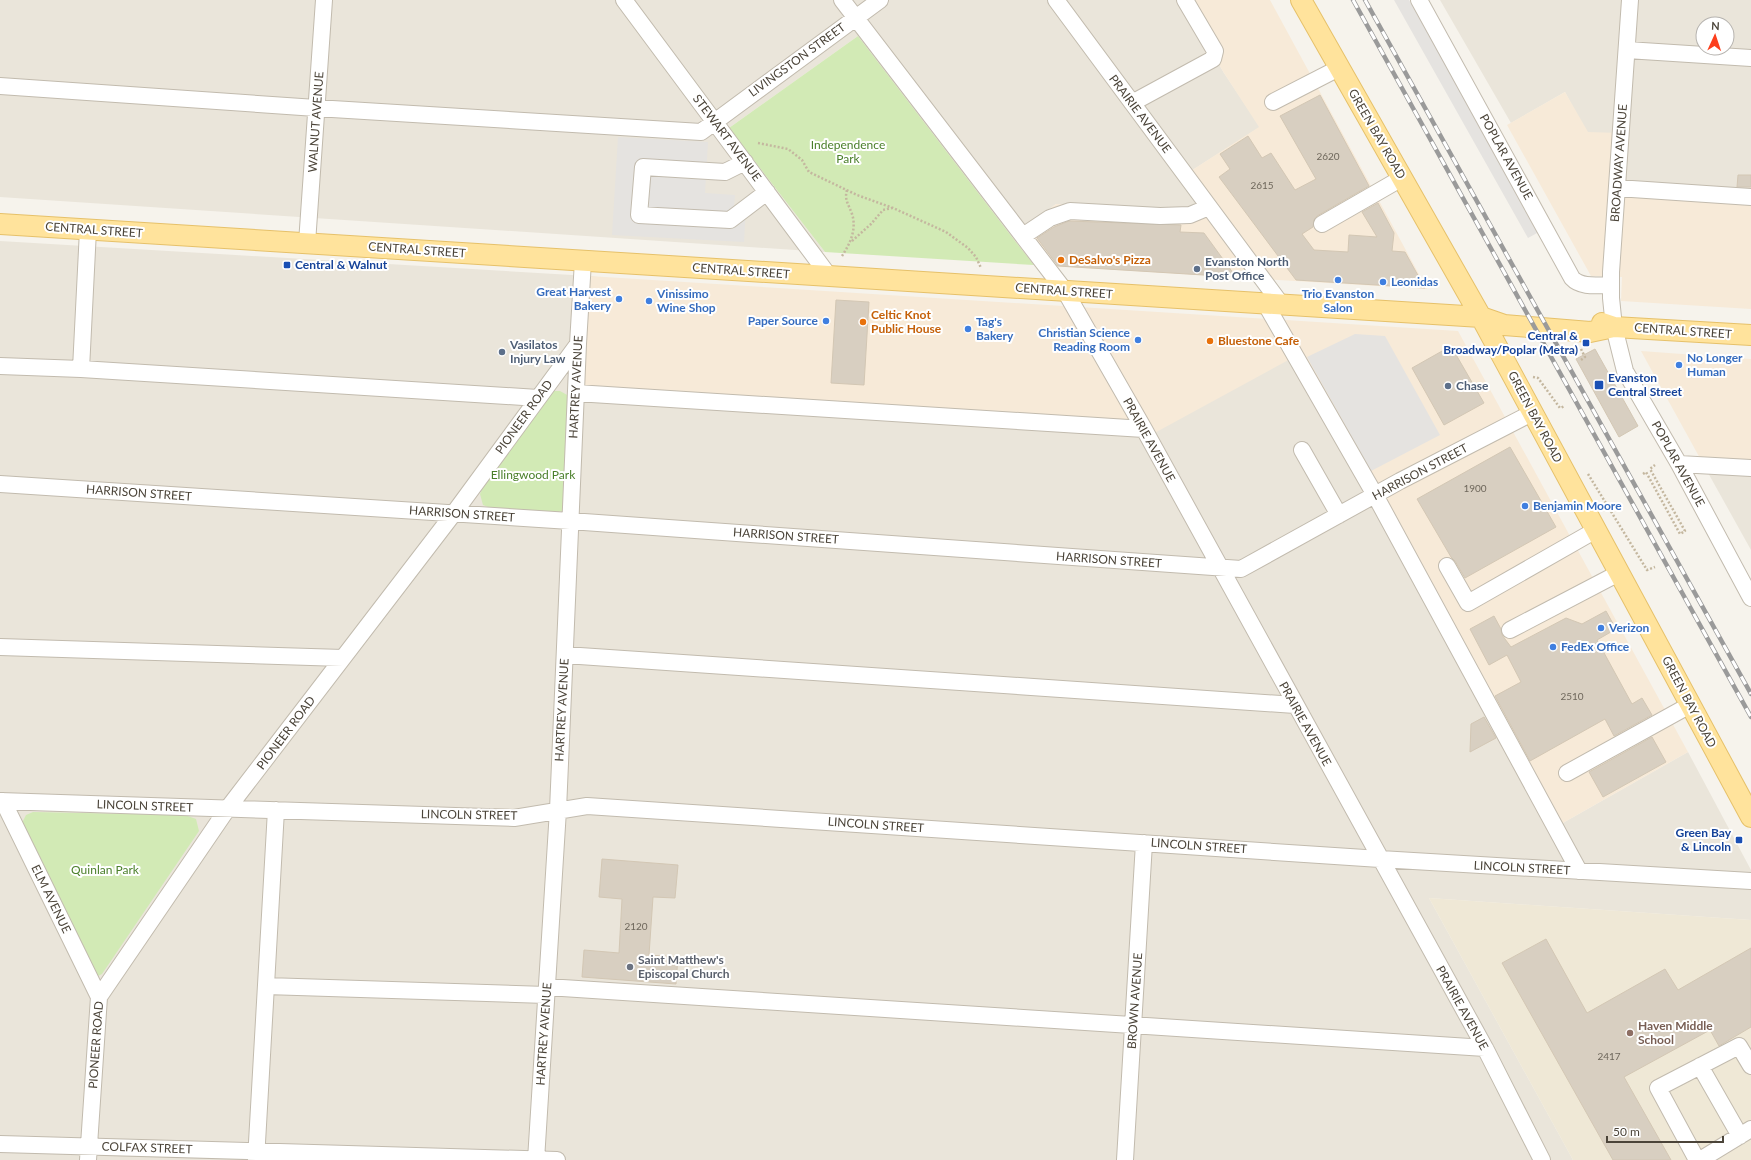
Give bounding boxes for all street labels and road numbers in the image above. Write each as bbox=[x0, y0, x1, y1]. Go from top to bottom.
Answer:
street label: LIVINGSTON STREET bbox=[745, 19, 848, 100]
street label: WALNUT AVENUE bbox=[304, 71, 327, 173]
street label: PRAIRIE AVENUE bbox=[1106, 72, 1175, 156]
street label: GREEN BAY ROAD bbox=[1346, 86, 1409, 181]
street label: STEWART AVENUE bbox=[690, 91, 765, 184]
street label: BROADWAY AVENUE bbox=[1607, 104, 1630, 222]
street label: POPLAR AVENUE bbox=[1477, 111, 1536, 202]
street label: CENTRAL STREET bbox=[45, 219, 143, 240]
street label: CENTRAL STREET bbox=[368, 239, 466, 260]
street label: CENTRAL STREET bbox=[692, 260, 790, 281]
street label: CENTRAL STREET bbox=[1015, 280, 1113, 301]
street label: CENTRAL STREET bbox=[1634, 320, 1732, 341]
street label: HARTREY AVENUE bbox=[565, 335, 586, 439]
street label: GREEN BAY ROAD bbox=[1505, 368, 1566, 465]
street label: PIONEER ROAD bbox=[492, 377, 555, 457]
street label: PRAIRIE AVENUE bbox=[1120, 395, 1179, 485]
street label: POPLAR AVENUE bbox=[1649, 418, 1708, 509]
street label: HARRISON STREET bbox=[1369, 440, 1470, 503]
street label: HARRISON STREET bbox=[86, 481, 192, 504]
street label: HARRISON STREET bbox=[409, 502, 515, 525]
street label: HARRISON STREET bbox=[733, 524, 839, 547]
street label: HARRISON STREET bbox=[1056, 548, 1162, 571]
street label: GREEN BAY ROAD bbox=[1659, 653, 1720, 750]
street label: HARTREY AVENUE bbox=[551, 658, 572, 762]
street label: PRAIRIE AVENUE bbox=[1276, 679, 1335, 769]
street label: PIONEER ROAD bbox=[253, 693, 318, 772]
street label: LINCOLN STREET bbox=[96, 796, 194, 815]
street label: LINCOLN STREET bbox=[421, 806, 517, 823]
street label: LINCOLN STREET bbox=[827, 814, 925, 835]
street label: LINCOLN STREET bbox=[1150, 835, 1248, 856]
street label: LINCOLN STREET bbox=[1473, 857, 1571, 878]
street label: ELM AVENUE bbox=[28, 862, 75, 936]
street label: BROWN AVENUE bbox=[1124, 952, 1145, 1050]
street label: PRAIRIE AVENUE bbox=[1433, 963, 1492, 1053]
street label: HARTREY AVENUE bbox=[532, 982, 555, 1086]
street label: PIONEER ROAD bbox=[85, 1001, 106, 1089]
street label: COLFAX STREET bbox=[101, 1138, 193, 1157]

